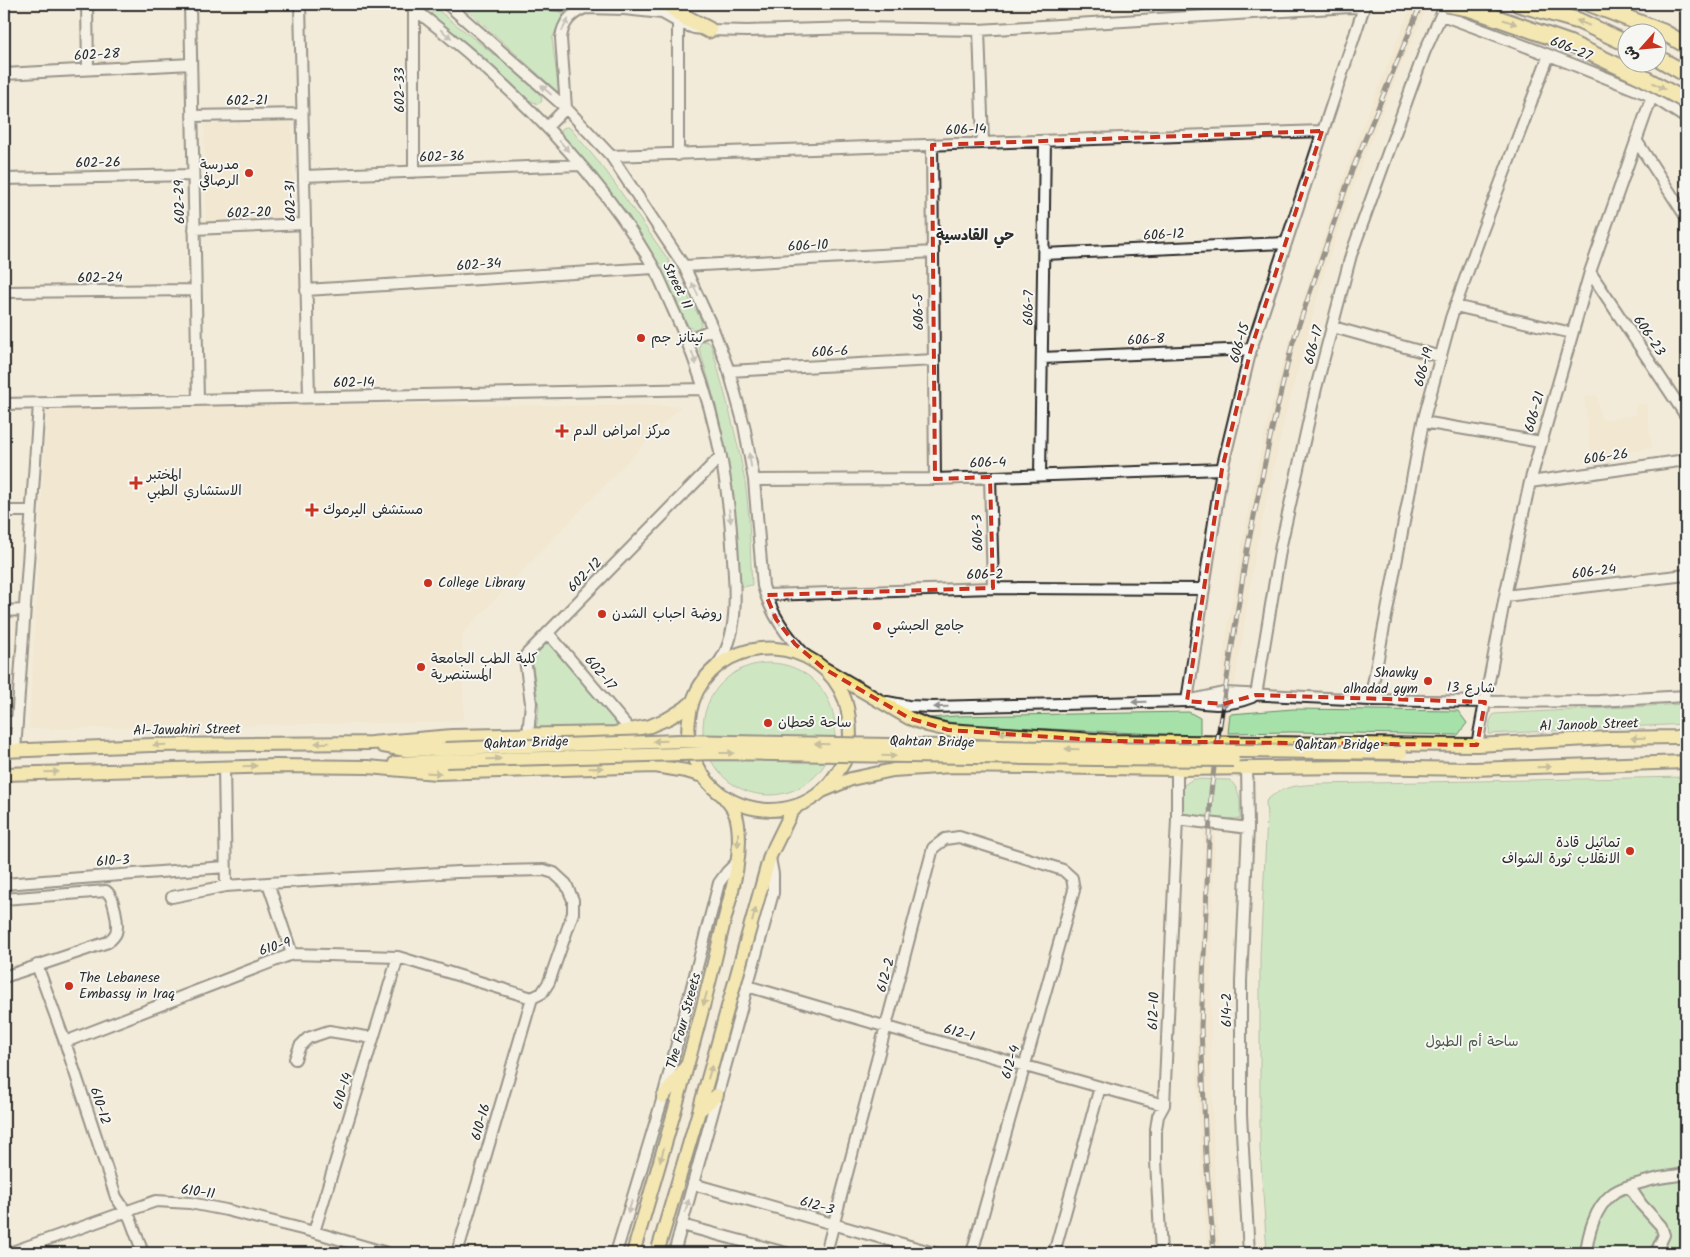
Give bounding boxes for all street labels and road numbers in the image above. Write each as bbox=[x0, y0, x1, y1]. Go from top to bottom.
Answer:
street label: 606-27 bbox=[1547, 31, 1596, 68]
street label: 602-28 bbox=[74, 43, 121, 67]
street label: 602-33 bbox=[389, 67, 411, 113]
street label: 602-21 bbox=[226, 90, 268, 112]
street label: 606-14 bbox=[945, 118, 987, 142]
street label: 602-36 bbox=[419, 145, 465, 169]
street label: 602-26 bbox=[75, 152, 121, 174]
street label: 602-29 bbox=[169, 179, 191, 224]
street label: 602-31 bbox=[280, 180, 302, 222]
street label: 602-20 bbox=[226, 201, 272, 225]
street label: 606-12 bbox=[1143, 223, 1185, 247]
street label: 606-10 bbox=[787, 234, 829, 258]
street label: 602-34 bbox=[456, 252, 503, 278]
street label: Street 11 bbox=[656, 259, 698, 313]
street label: 602-24 bbox=[77, 267, 123, 289]
street label: 606-7 bbox=[1018, 290, 1040, 326]
street label: 606-5 bbox=[908, 292, 930, 330]
street label: 606-23 bbox=[1627, 311, 1671, 361]
street label: 606-15 bbox=[1224, 319, 1257, 366]
street label: 606-17 bbox=[1298, 322, 1330, 367]
street label: 606-8 bbox=[1127, 328, 1166, 352]
street label: 606-6 bbox=[811, 340, 849, 364]
street label: 606-19 bbox=[1408, 345, 1440, 389]
street label: 602-14 bbox=[333, 372, 375, 394]
street label: 606-21 bbox=[1519, 389, 1551, 435]
street label: 606-26 bbox=[1582, 443, 1630, 471]
street label: 606-4 bbox=[969, 451, 1007, 475]
street label: 606-3 bbox=[966, 514, 990, 552]
street label: 602-12 bbox=[562, 552, 608, 598]
street label: 606-24 bbox=[1570, 558, 1618, 586]
street label: 606-2 bbox=[966, 564, 1004, 586]
street label: 602-17 bbox=[579, 651, 622, 696]
street label: شارع 13 bbox=[1447, 677, 1495, 699]
street label: Al Janoob Street bbox=[1539, 712, 1640, 738]
street label: Al-Jawahiri Street bbox=[133, 718, 241, 742]
street label: Qahtan Bridge bbox=[889, 730, 975, 754]
street label: Qahtan Bridge bbox=[483, 731, 570, 755]
street label: Qahtan Bridge bbox=[1295, 734, 1380, 756]
street label: 610-3 bbox=[95, 849, 131, 873]
street label: 610-9 bbox=[256, 932, 294, 962]
street label: 612-2 bbox=[871, 955, 901, 995]
street label: The Four Streets bbox=[661, 970, 707, 1072]
street label: 612-10 bbox=[1142, 992, 1166, 1030]
street label: 614-2 bbox=[1216, 993, 1238, 1027]
street label: 612-1 bbox=[941, 1018, 977, 1048]
street label: 612-4 bbox=[996, 1042, 1026, 1082]
street label: 610-14 bbox=[327, 1069, 359, 1112]
street label: 610-12 bbox=[84, 1084, 116, 1128]
street label: 610-16 bbox=[465, 1101, 497, 1143]
street label: 610-11 bbox=[179, 1179, 217, 1205]
street label: 612-3 bbox=[797, 1191, 837, 1221]

